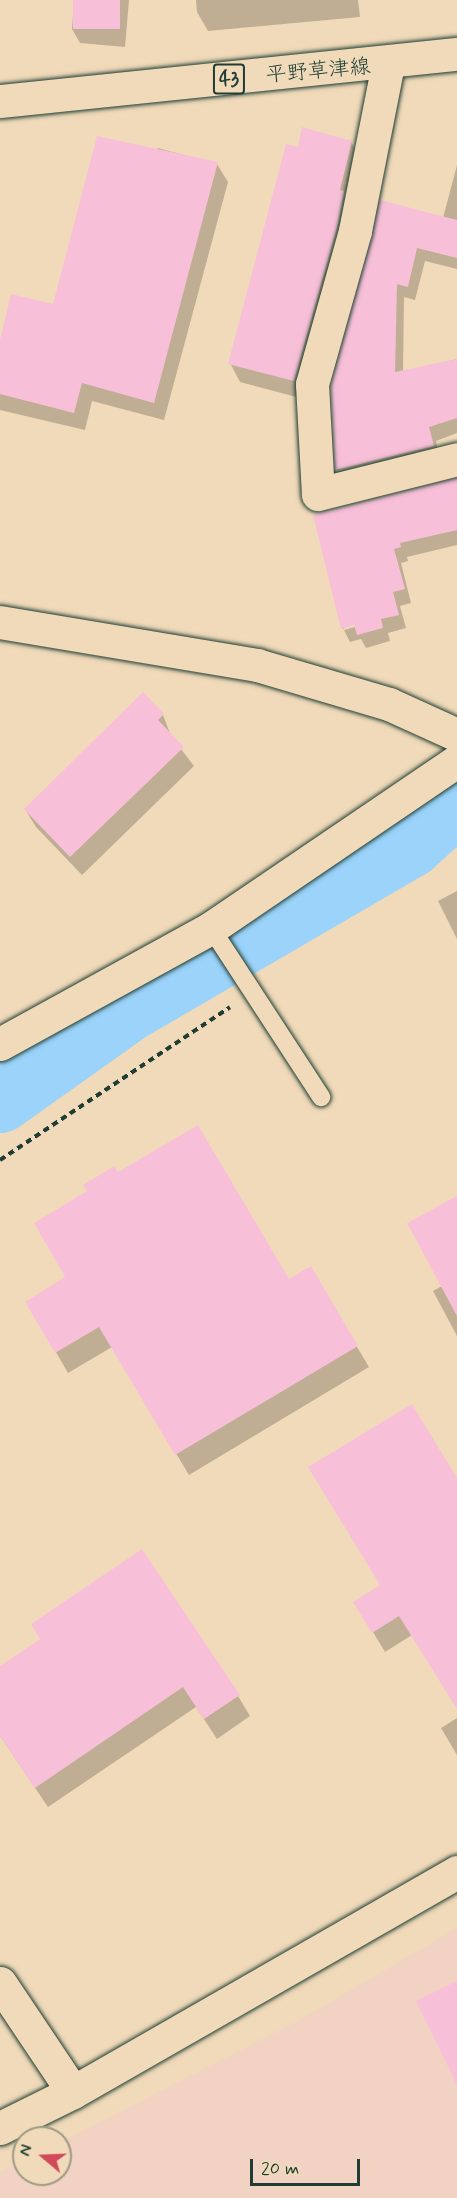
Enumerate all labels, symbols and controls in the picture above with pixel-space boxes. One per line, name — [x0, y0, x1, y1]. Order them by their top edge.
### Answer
street label: 平野草津線 — [265, 54, 371, 88]
road number: 43 — [212, 62, 246, 96]
north arrow — [12, 2126, 72, 2186]
text: N — [15, 2142, 38, 2159]
scale bar — [253, 2147, 362, 2185]
text: 20 m — [261, 2157, 299, 2181]

